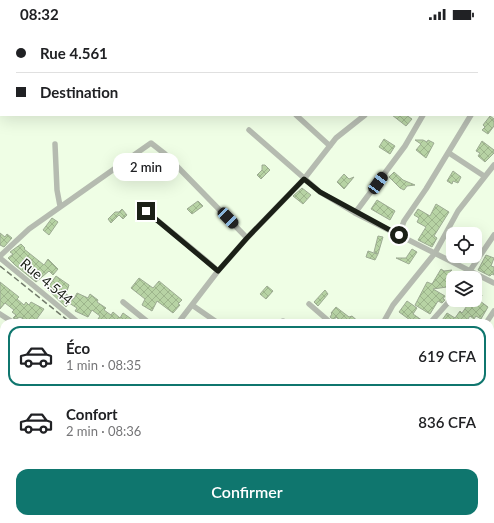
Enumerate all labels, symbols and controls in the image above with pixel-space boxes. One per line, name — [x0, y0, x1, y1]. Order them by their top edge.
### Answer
text: 08:32 — [20, 5, 59, 23]
text: Rue 4.561 — [40, 44, 108, 62]
text: Destination — [40, 83, 118, 101]
callout: 2 min — [113, 153, 179, 181]
text: 2 min — [130, 159, 162, 175]
car — [366, 170, 390, 196]
route end — [137, 202, 155, 220]
car — [215, 205, 241, 231]
route start — [390, 226, 408, 244]
map controls — [446, 227, 482, 307]
button: locate — [446, 227, 482, 263]
street label: Rue 4.544 — [17, 254, 77, 308]
button: layers — [446, 271, 482, 307]
icon: car — [18, 338, 54, 374]
text: Éco — [66, 339, 90, 357]
text: 619 CFA — [418, 347, 476, 365]
text: 1 min · 08:35 — [66, 357, 141, 373]
icon: car — [18, 404, 54, 440]
text: Confort — [66, 405, 118, 423]
text: 836 CFA — [418, 413, 476, 431]
text: 2 min · 08:36 — [66, 423, 141, 439]
button: Confirmer — [16, 469, 478, 515]

